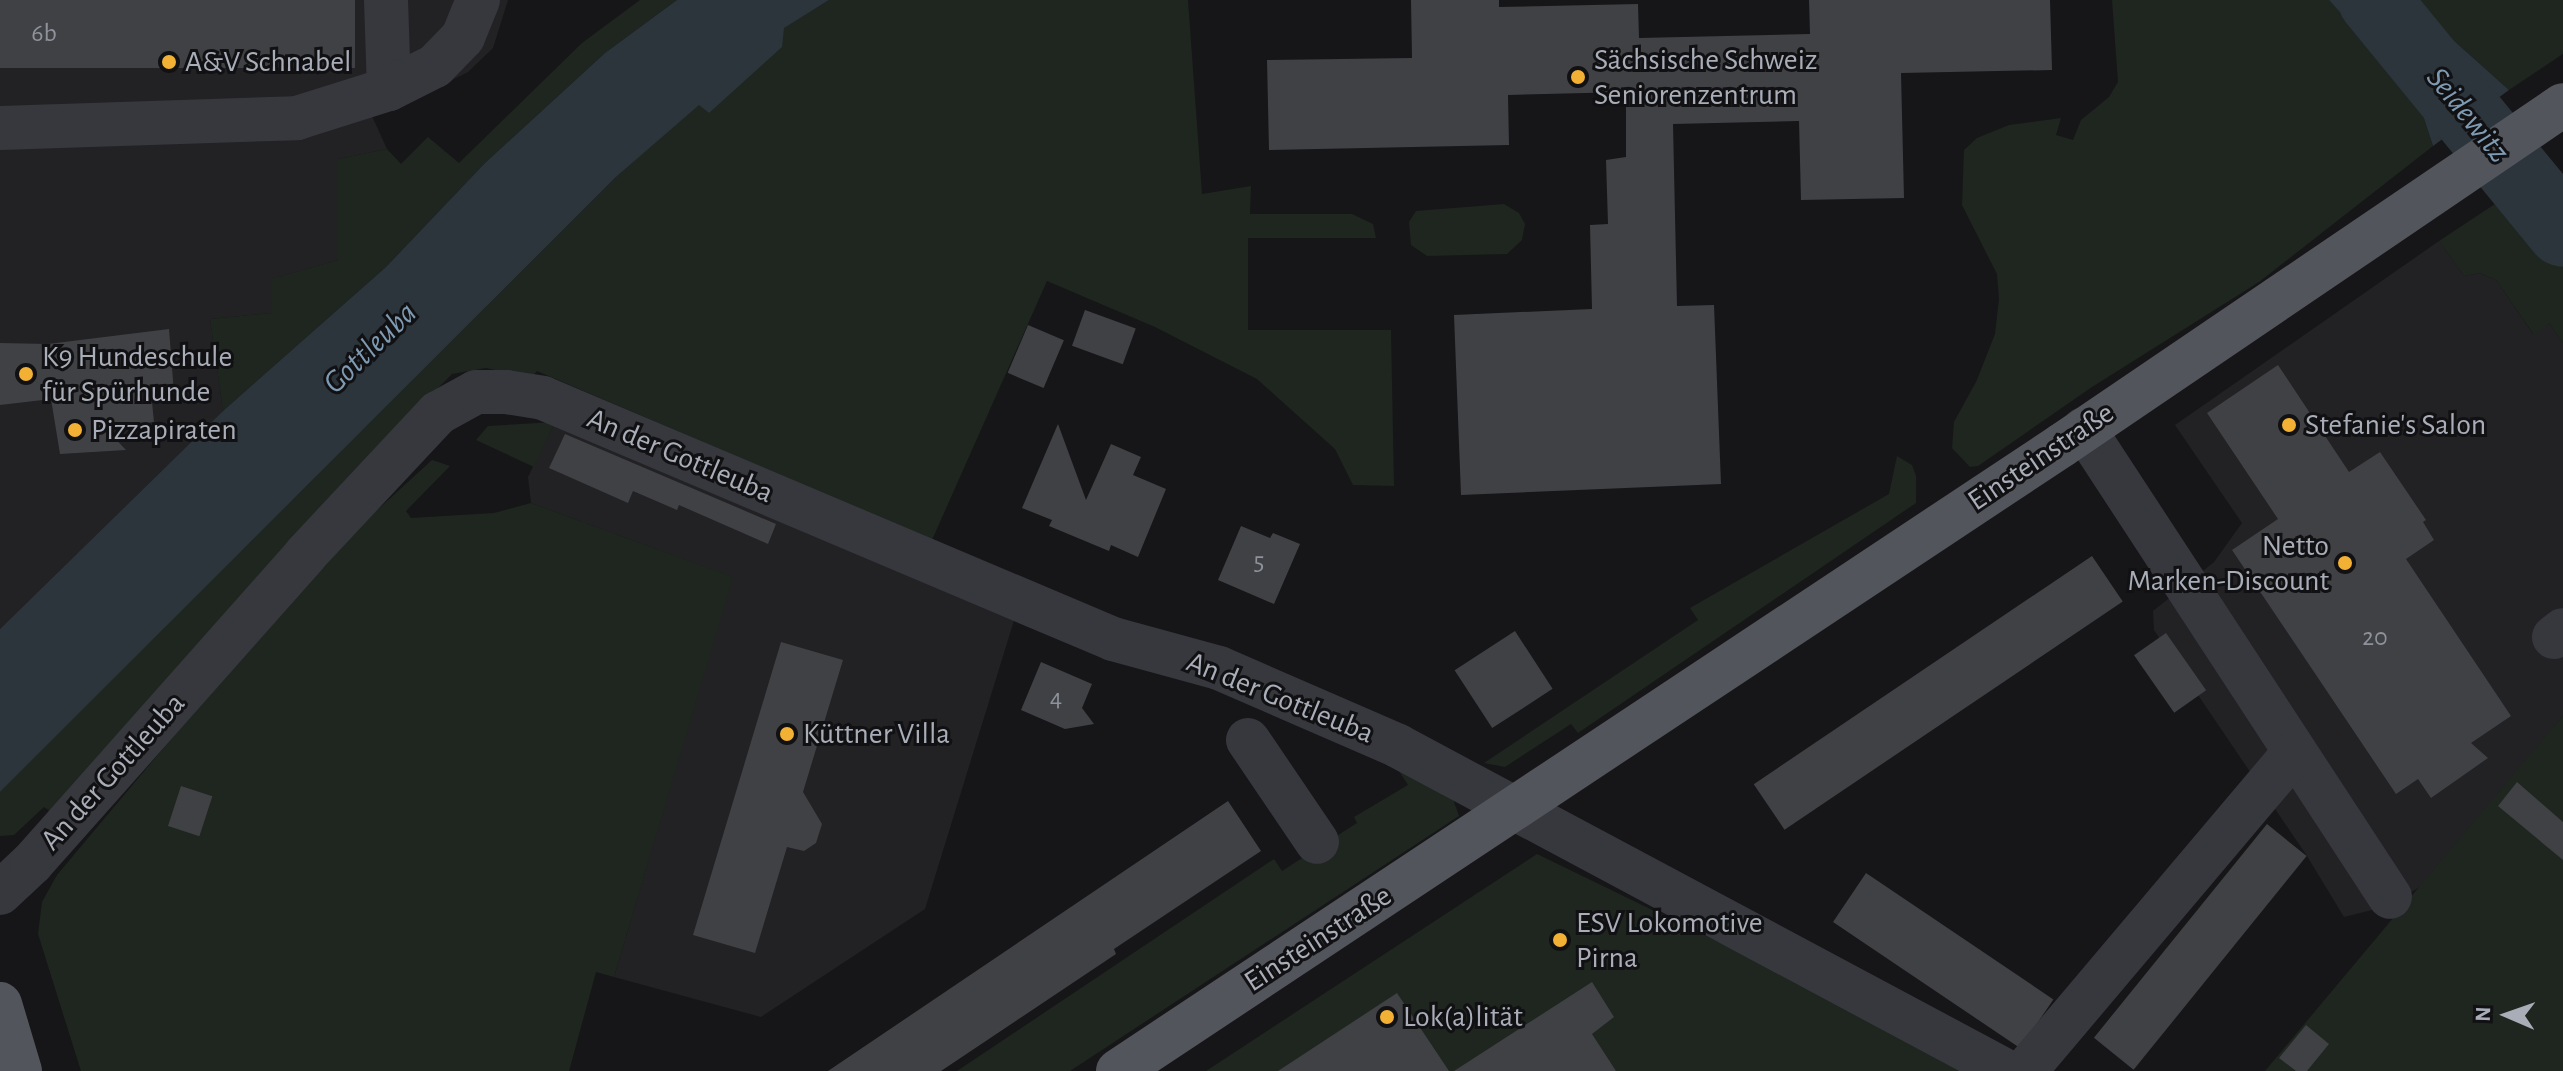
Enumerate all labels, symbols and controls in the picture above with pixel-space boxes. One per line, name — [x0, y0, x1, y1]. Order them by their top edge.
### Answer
house number: 6b — [31, 18, 57, 50]
place label: Sächsische Schweiz Seniorenzentrum — [1594, 42, 1817, 112]
place label: A&V Schnabel — [185, 44, 351, 80]
marker: A&V Schnabel — [160, 53, 178, 71]
water label: Seidewitz — [2418, 60, 2518, 170]
marker: Sächsische Schweiz Seniorenzentrum — [1569, 68, 1587, 86]
water label: Gottleuba — [315, 294, 425, 402]
place label: K9 Hundeschule für Spürhunde — [42, 339, 232, 410]
marker: K9 Hundeschule für Spürhunde — [17, 365, 35, 383]
street label: Einsteinstraße — [1961, 395, 2121, 519]
street label: An der Gottleuba — [582, 401, 778, 511]
place label: Stefanie's Salon — [2305, 407, 2486, 443]
place label: Pizzapiraten — [91, 412, 237, 448]
marker: Stefanie's Salon — [2280, 416, 2298, 434]
marker: Pizzapiraten — [66, 421, 84, 439]
place label: Netto Marken-Discount — [2127, 528, 2329, 598]
house number: 5 — [1254, 546, 1264, 578]
marker: Netto Marken-Discount — [2336, 554, 2354, 572]
house number: 20 — [2362, 622, 2388, 654]
street label: An der Gottleuba — [1181, 644, 1379, 752]
house number: 4 — [1050, 683, 1062, 715]
street label: An der Gottleuba — [33, 686, 193, 858]
place label: Küttner Villa — [803, 716, 950, 752]
marker: Küttner Villa — [778, 725, 796, 743]
street label: Einsteinstraße — [1238, 878, 1398, 1000]
place label: ESV Lokomotive Pirna — [1576, 905, 1763, 976]
marker: ESV Lokomotive Pirna — [1551, 931, 1569, 949]
north arrow — [2467, 975, 2547, 1055]
place label: Lok(a)lität — [1403, 999, 1523, 1035]
text: N — [2472, 1006, 2494, 1022]
marker: Lok(a)lität — [1378, 1008, 1396, 1026]

